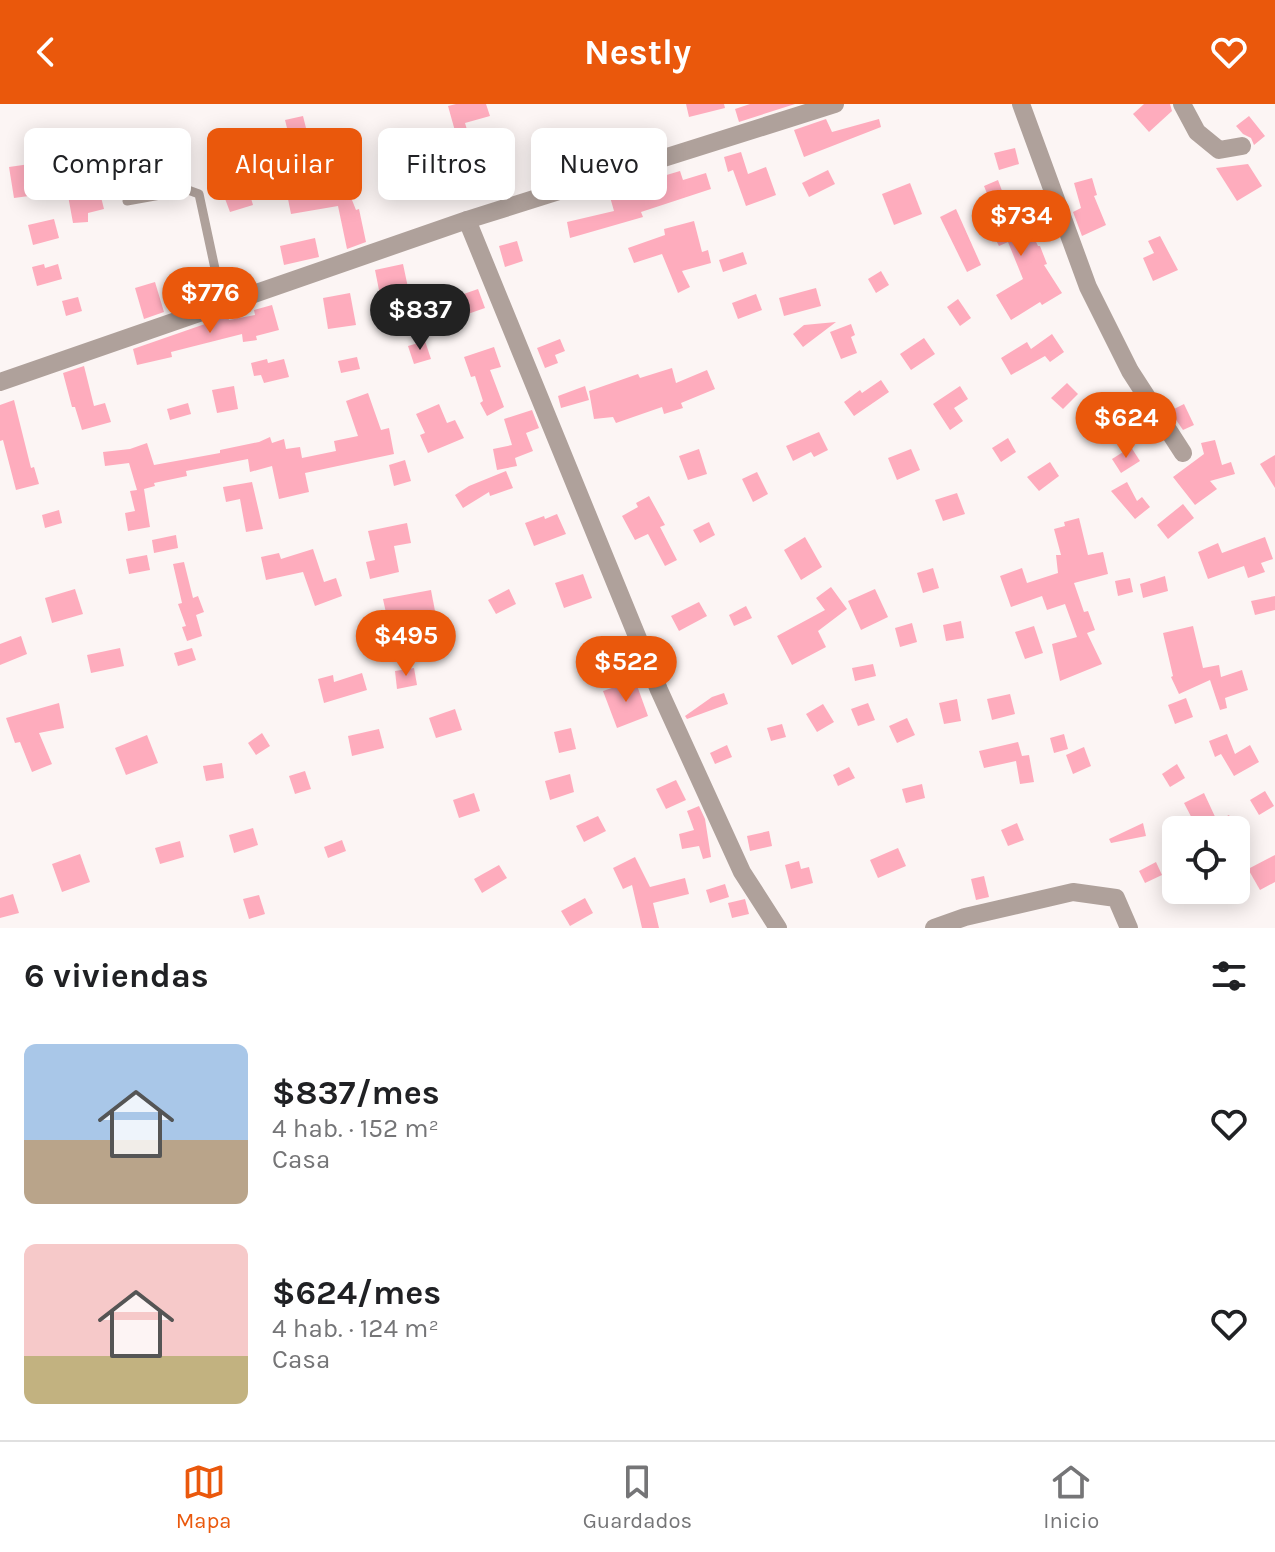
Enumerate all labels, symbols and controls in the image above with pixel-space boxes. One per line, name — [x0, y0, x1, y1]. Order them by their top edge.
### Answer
icon: back — [24, 30, 68, 74]
icon: heart — [1207, 30, 1251, 74]
text: Nestly — [584, 31, 691, 73]
chip: Comprar — [24, 128, 191, 200]
chip: Alquilar — [207, 128, 362, 200]
chip: Filtros — [378, 128, 515, 200]
chip: Nuevo — [531, 128, 667, 200]
pin: $734 — [974, 190, 1068, 258]
text: $734 — [990, 200, 1052, 231]
pin: $776 — [163, 267, 257, 335]
text: $776 — [180, 277, 240, 308]
pin: $837 — [373, 284, 467, 352]
text: $837 — [388, 294, 452, 325]
pin: $624 — [1079, 392, 1173, 460]
text: $624 — [1094, 402, 1158, 433]
pin: $495 — [359, 610, 453, 678]
text: $495 — [374, 620, 438, 651]
pin: $522 — [579, 636, 673, 704]
text: $522 — [594, 646, 658, 677]
map controls — [1162, 816, 1250, 904]
button: locate — [1162, 816, 1250, 904]
icon: filters — [1207, 954, 1251, 998]
text: 6 viviendas — [24, 956, 209, 996]
text: $837/mes — [272, 1073, 440, 1113]
icon: home — [88, 1076, 184, 1172]
icon: heart — [1207, 1102, 1251, 1146]
text: 4 hab. · 152 m² — [272, 1113, 439, 1144]
text: Casa — [272, 1144, 330, 1175]
text: $624/mes — [272, 1273, 441, 1313]
icon: home — [88, 1276, 184, 1372]
icon: heart — [1207, 1302, 1251, 1346]
text: 4 hab. · 124 m² — [272, 1313, 439, 1344]
text: Casa — [272, 1344, 330, 1375]
tab: Mapa — [176, 1460, 231, 1534]
tab: Guardados — [583, 1460, 692, 1534]
tab: Inicio — [1043, 1460, 1099, 1534]

